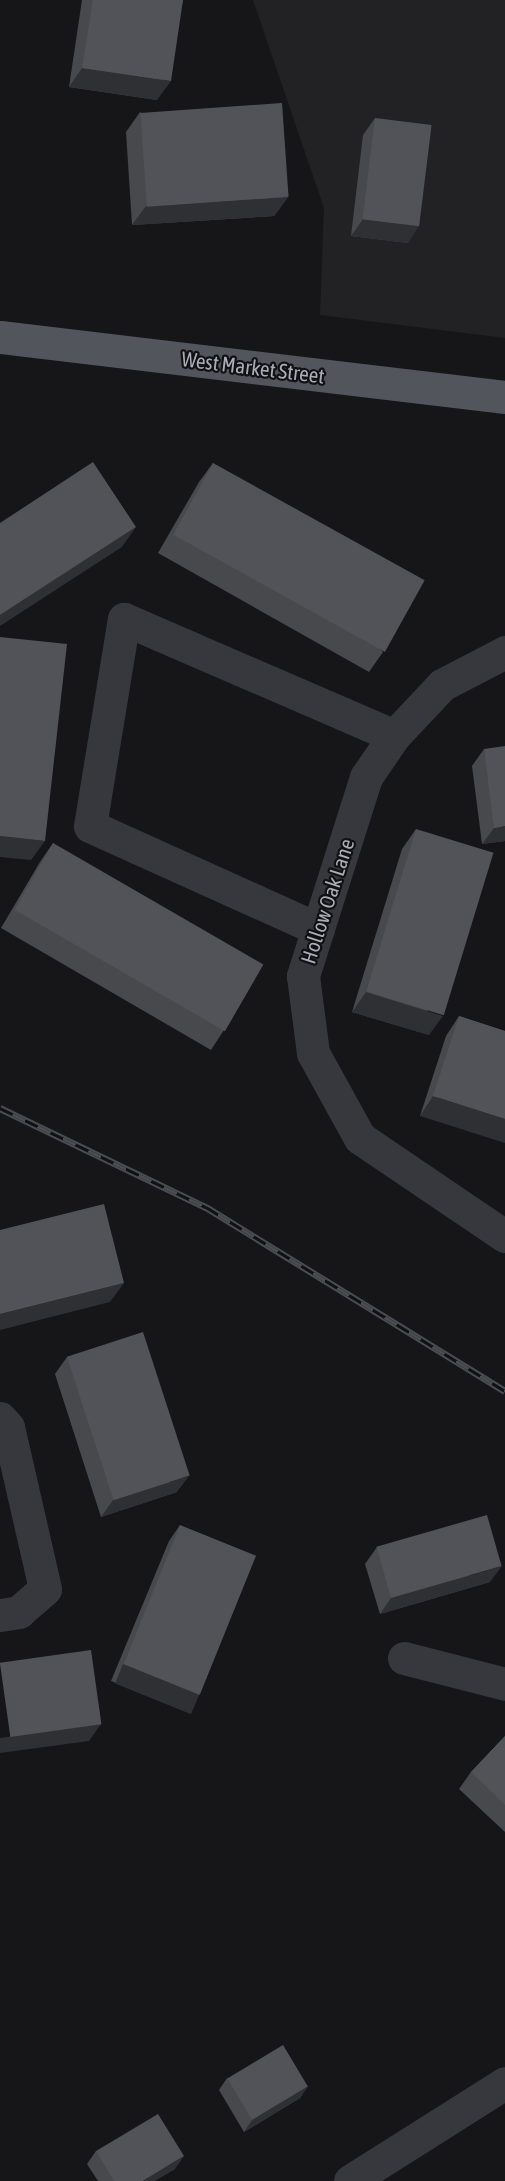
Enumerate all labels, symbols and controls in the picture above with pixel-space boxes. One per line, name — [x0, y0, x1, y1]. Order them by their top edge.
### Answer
street label: West Market Street — [180, 346, 326, 388]
street label: Hollow Oak Lane — [295, 835, 359, 967]

